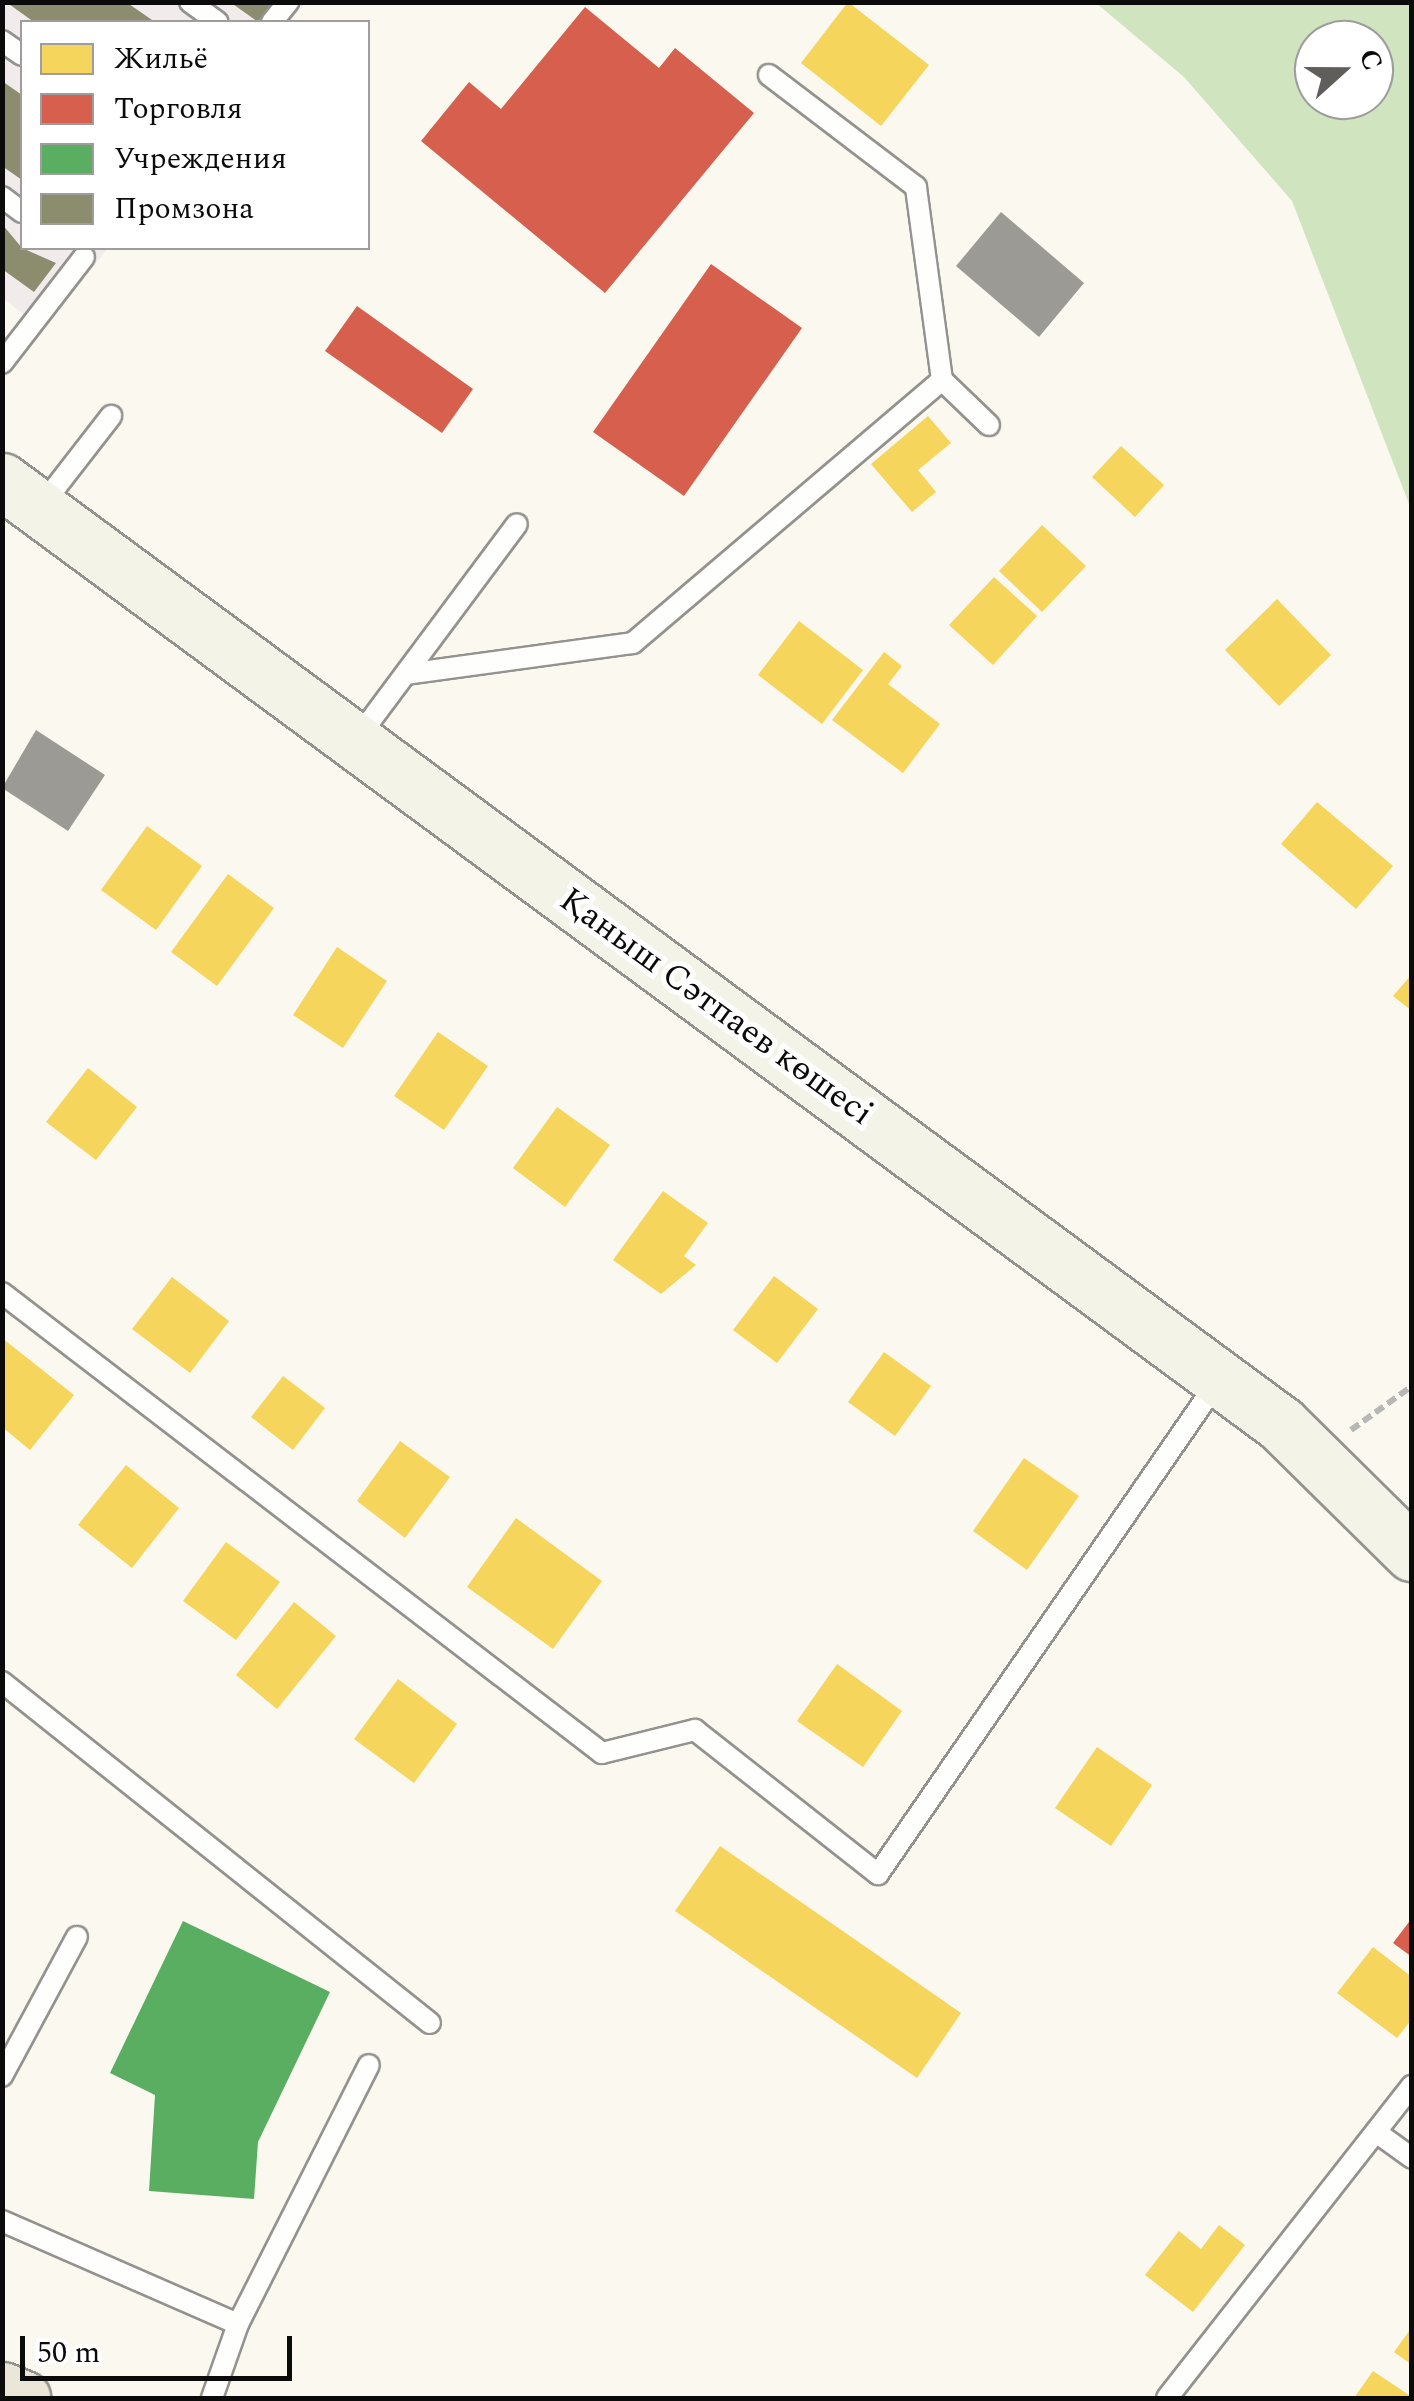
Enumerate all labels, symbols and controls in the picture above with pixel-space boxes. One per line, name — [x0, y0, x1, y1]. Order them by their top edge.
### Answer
legend — [20, 20, 370, 250]
north arrow — [1294, 20, 1394, 120]
text: Жильё — [114, 36, 208, 82]
text: С — [1347, 43, 1394, 77]
text: Торговля — [114, 86, 243, 132]
text: Учреждения — [114, 136, 287, 182]
text: Промзона — [114, 186, 254, 232]
street label: Қаныш Сәтпаев көшесі — [551, 879, 881, 1135]
scale bar — [25, 2316, 298, 2378]
text: 50 m — [37, 2330, 100, 2376]

